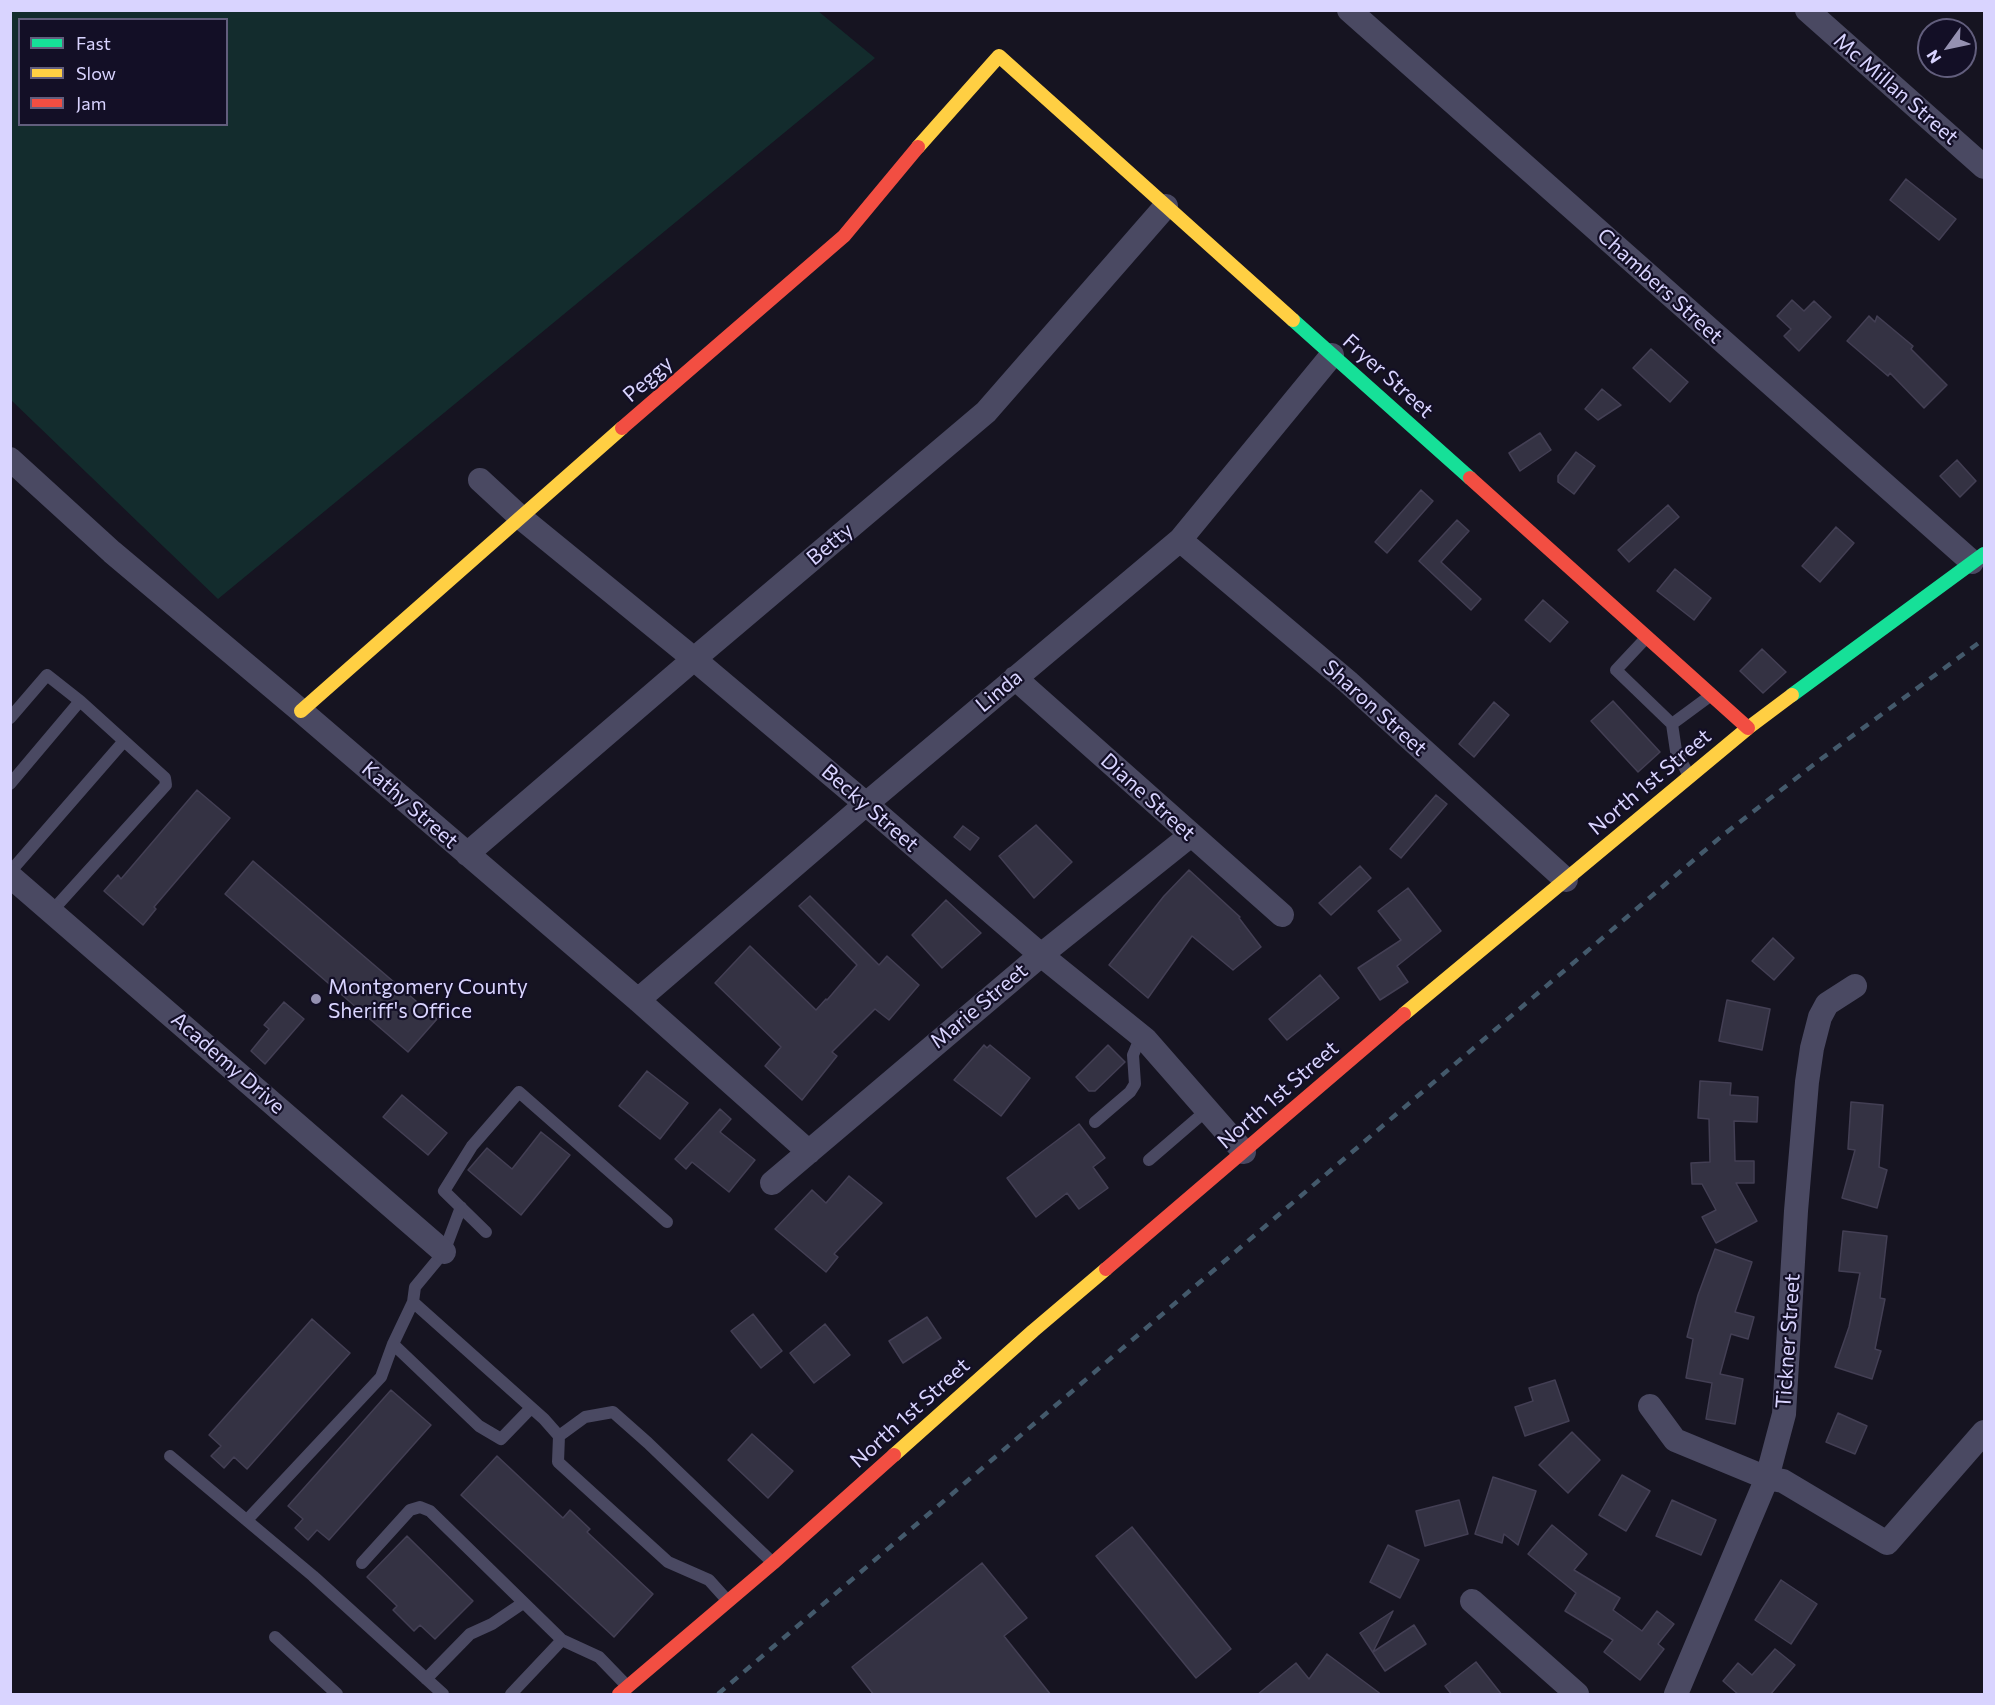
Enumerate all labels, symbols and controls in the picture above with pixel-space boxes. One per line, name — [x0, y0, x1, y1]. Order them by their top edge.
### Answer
legend — [18, 18, 228, 126]
north arrow — [1917, 18, 1977, 78]
street label: Mc Millan Street — [1828, 28, 1964, 150]
text: Fast — [76, 32, 111, 54]
text: N — [1922, 47, 1944, 67]
text: Slow — [76, 62, 116, 84]
text: Jam — [76, 92, 106, 114]
street label: Chambers Street — [1592, 223, 1728, 349]
street label: Fryer Street — [1337, 329, 1439, 423]
street label: Peggy — [618, 351, 678, 407]
street label: Betty — [802, 517, 858, 571]
street label: Sharon Street — [1318, 655, 1432, 761]
street label: Linda — [971, 664, 1027, 718]
street label: North 1st Street — [1584, 724, 1716, 840]
street label: Diane Street — [1096, 748, 1200, 846]
street label: Kathy Street — [357, 756, 463, 854]
street label: Becky Street — [816, 759, 924, 857]
street label: Marie Street — [925, 958, 1033, 1054]
place label: Montgomery County Sheriff's Office — [328, 974, 528, 1024]
marker: Montgomery County Sheriff's Office — [309, 992, 323, 1006]
street label: Academy Drive — [166, 1007, 290, 1119]
street label: North 1st Street — [1212, 1036, 1344, 1154]
street label: Tickner Street — [1771, 1273, 1805, 1409]
street label: North 1st Street — [845, 1353, 975, 1473]

